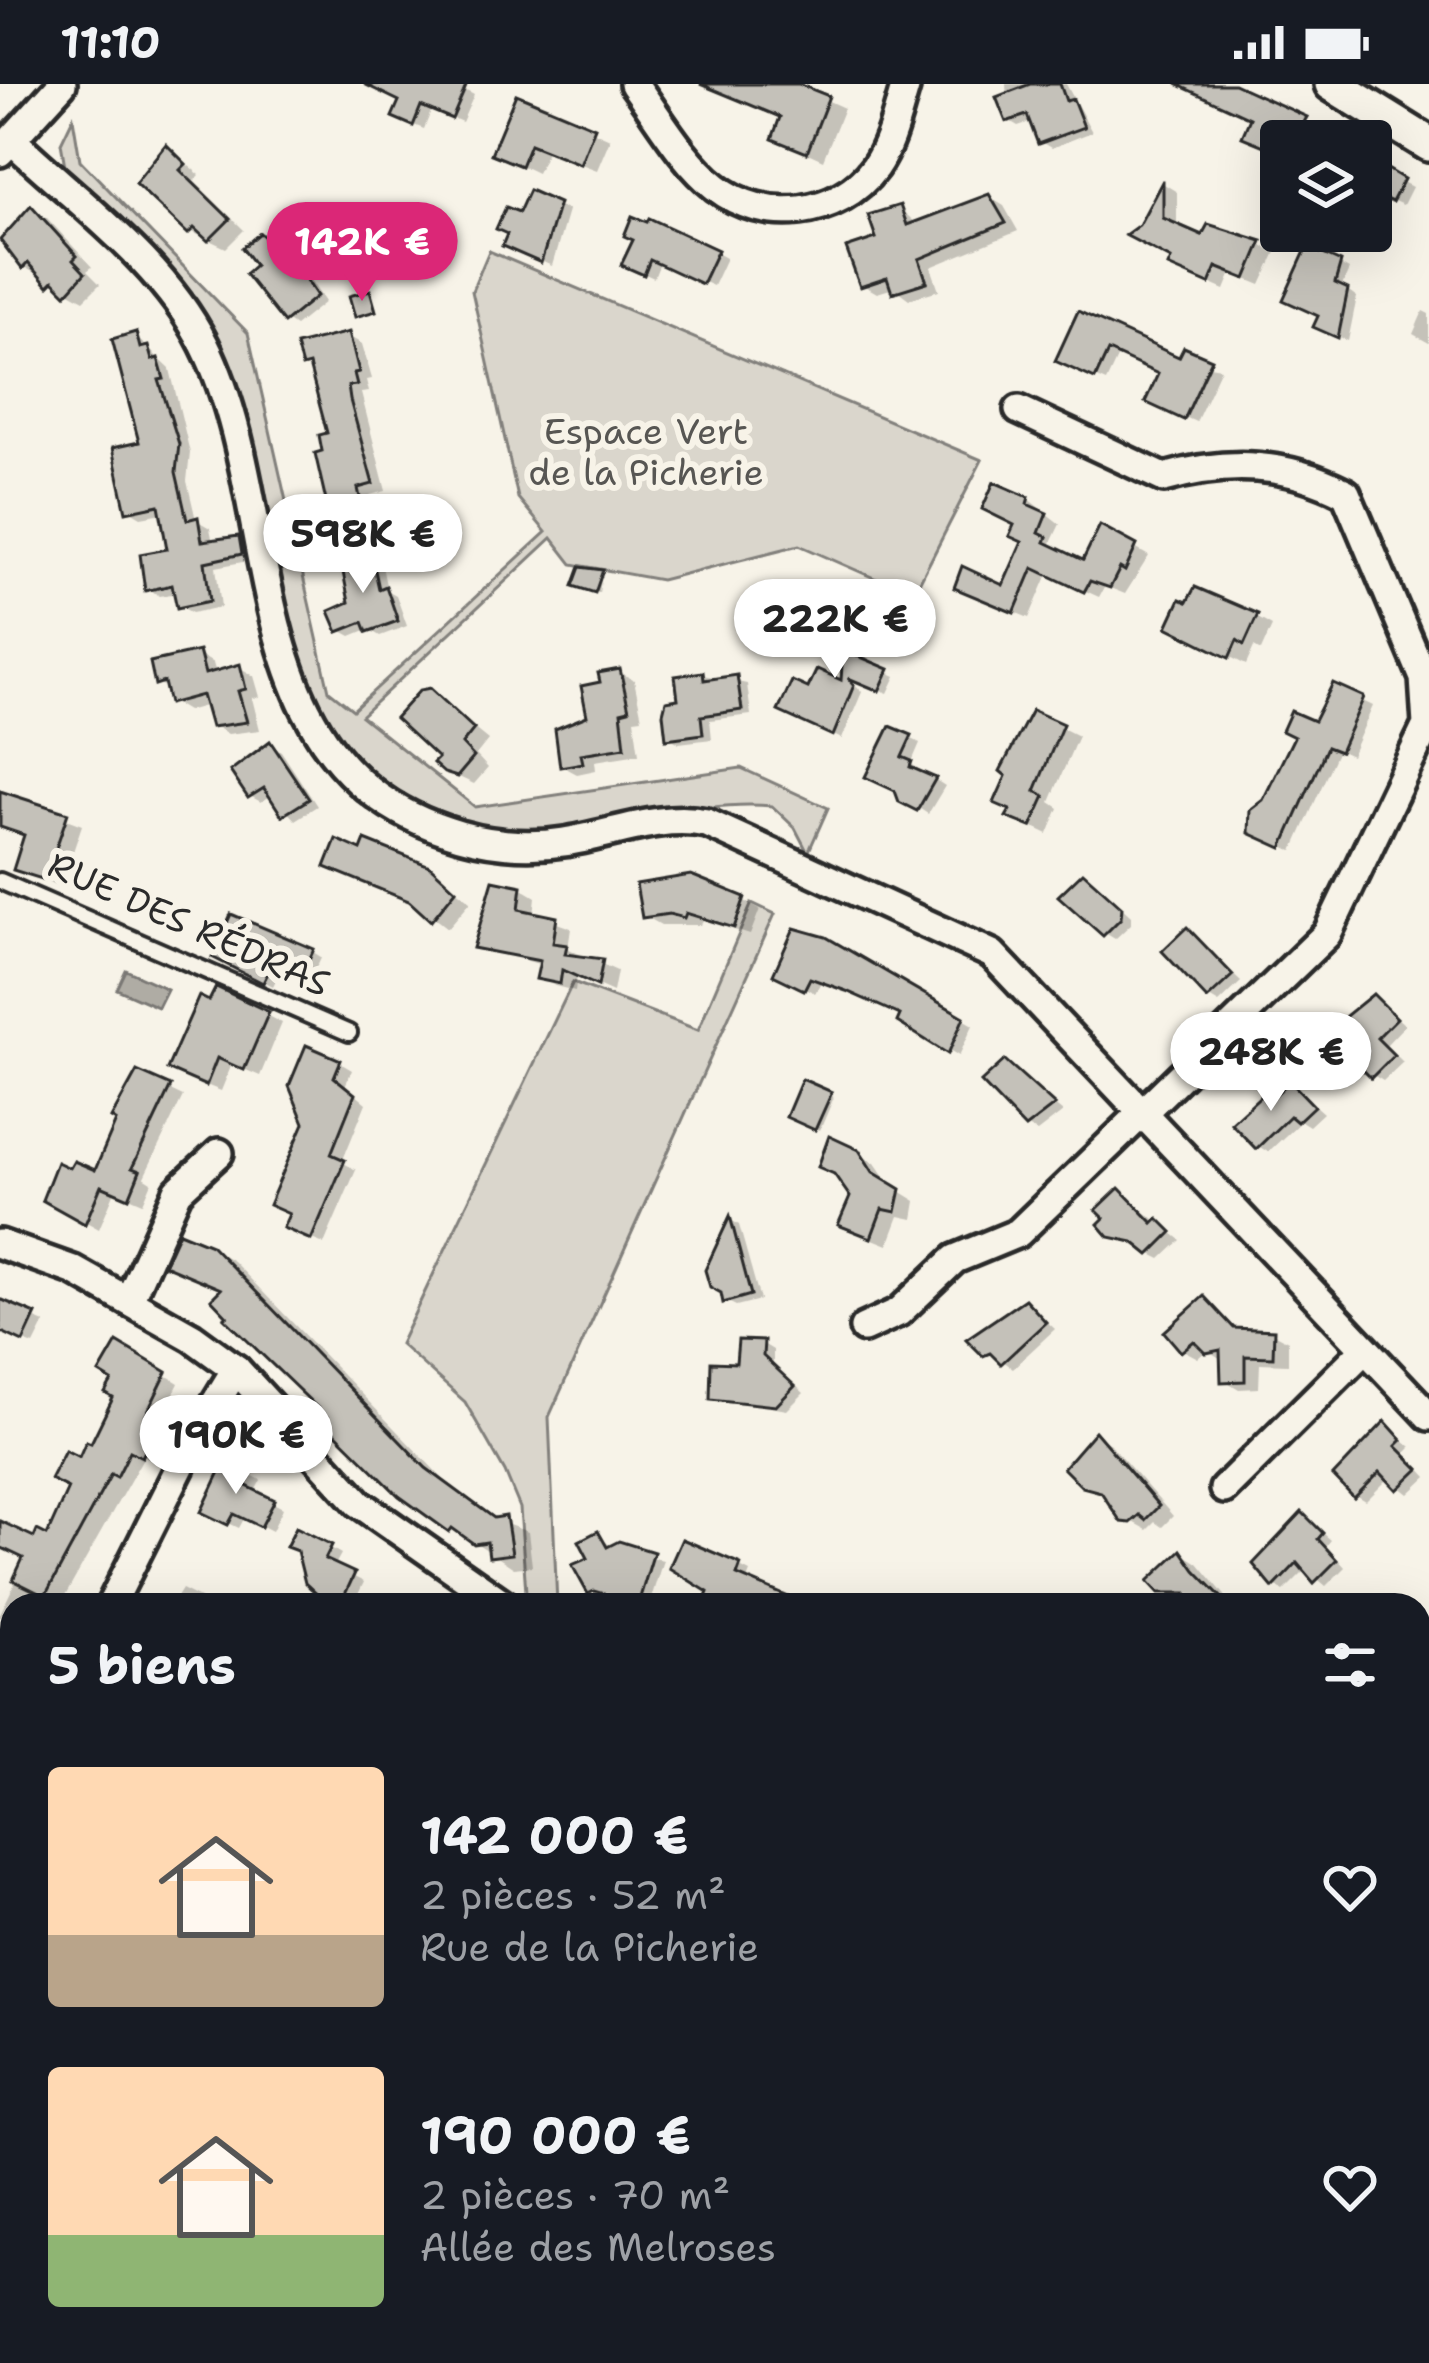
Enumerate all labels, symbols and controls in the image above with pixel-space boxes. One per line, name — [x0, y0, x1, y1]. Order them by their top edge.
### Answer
text: 11:10 — [60, 12, 161, 72]
map controls — [1260, 120, 1392, 252]
button: layers — [1260, 120, 1392, 252]
pin: 142K € — [264, 202, 460, 304]
text: 142K € — [294, 215, 430, 267]
park label: Espace Vert de la Picherie — [528, 407, 764, 497]
pin: 598K € — [265, 494, 461, 596]
text: 598K € — [290, 507, 436, 559]
pin: 222K € — [737, 579, 933, 681]
text: 222K € — [761, 592, 909, 644]
street label: RUE DES RÉDRAS — [40, 840, 338, 1008]
pin: 248K € — [1173, 1012, 1369, 1114]
text: 248K € — [1197, 1025, 1345, 1077]
pin: 190K € — [138, 1395, 334, 1497]
text: 190K € — [167, 1408, 305, 1460]
text: 5 biens — [48, 1631, 236, 1699]
icon: filters — [1317, 1632, 1383, 1698]
text: 142 000 € — [420, 1801, 688, 1869]
icon: home — [144, 1815, 288, 1959]
icon: heart — [1317, 1854, 1383, 1920]
text: 2 pièces · 52 m² — [420, 1869, 726, 1921]
text: Rue de la Picherie — [420, 1921, 759, 1973]
text: 190 000 € — [420, 2101, 691, 2169]
icon: home — [144, 2115, 288, 2259]
icon: heart — [1317, 2154, 1383, 2220]
text: 2 pièces · 70 m² — [420, 2169, 730, 2221]
text: Allée des Melroses — [420, 2221, 776, 2273]

